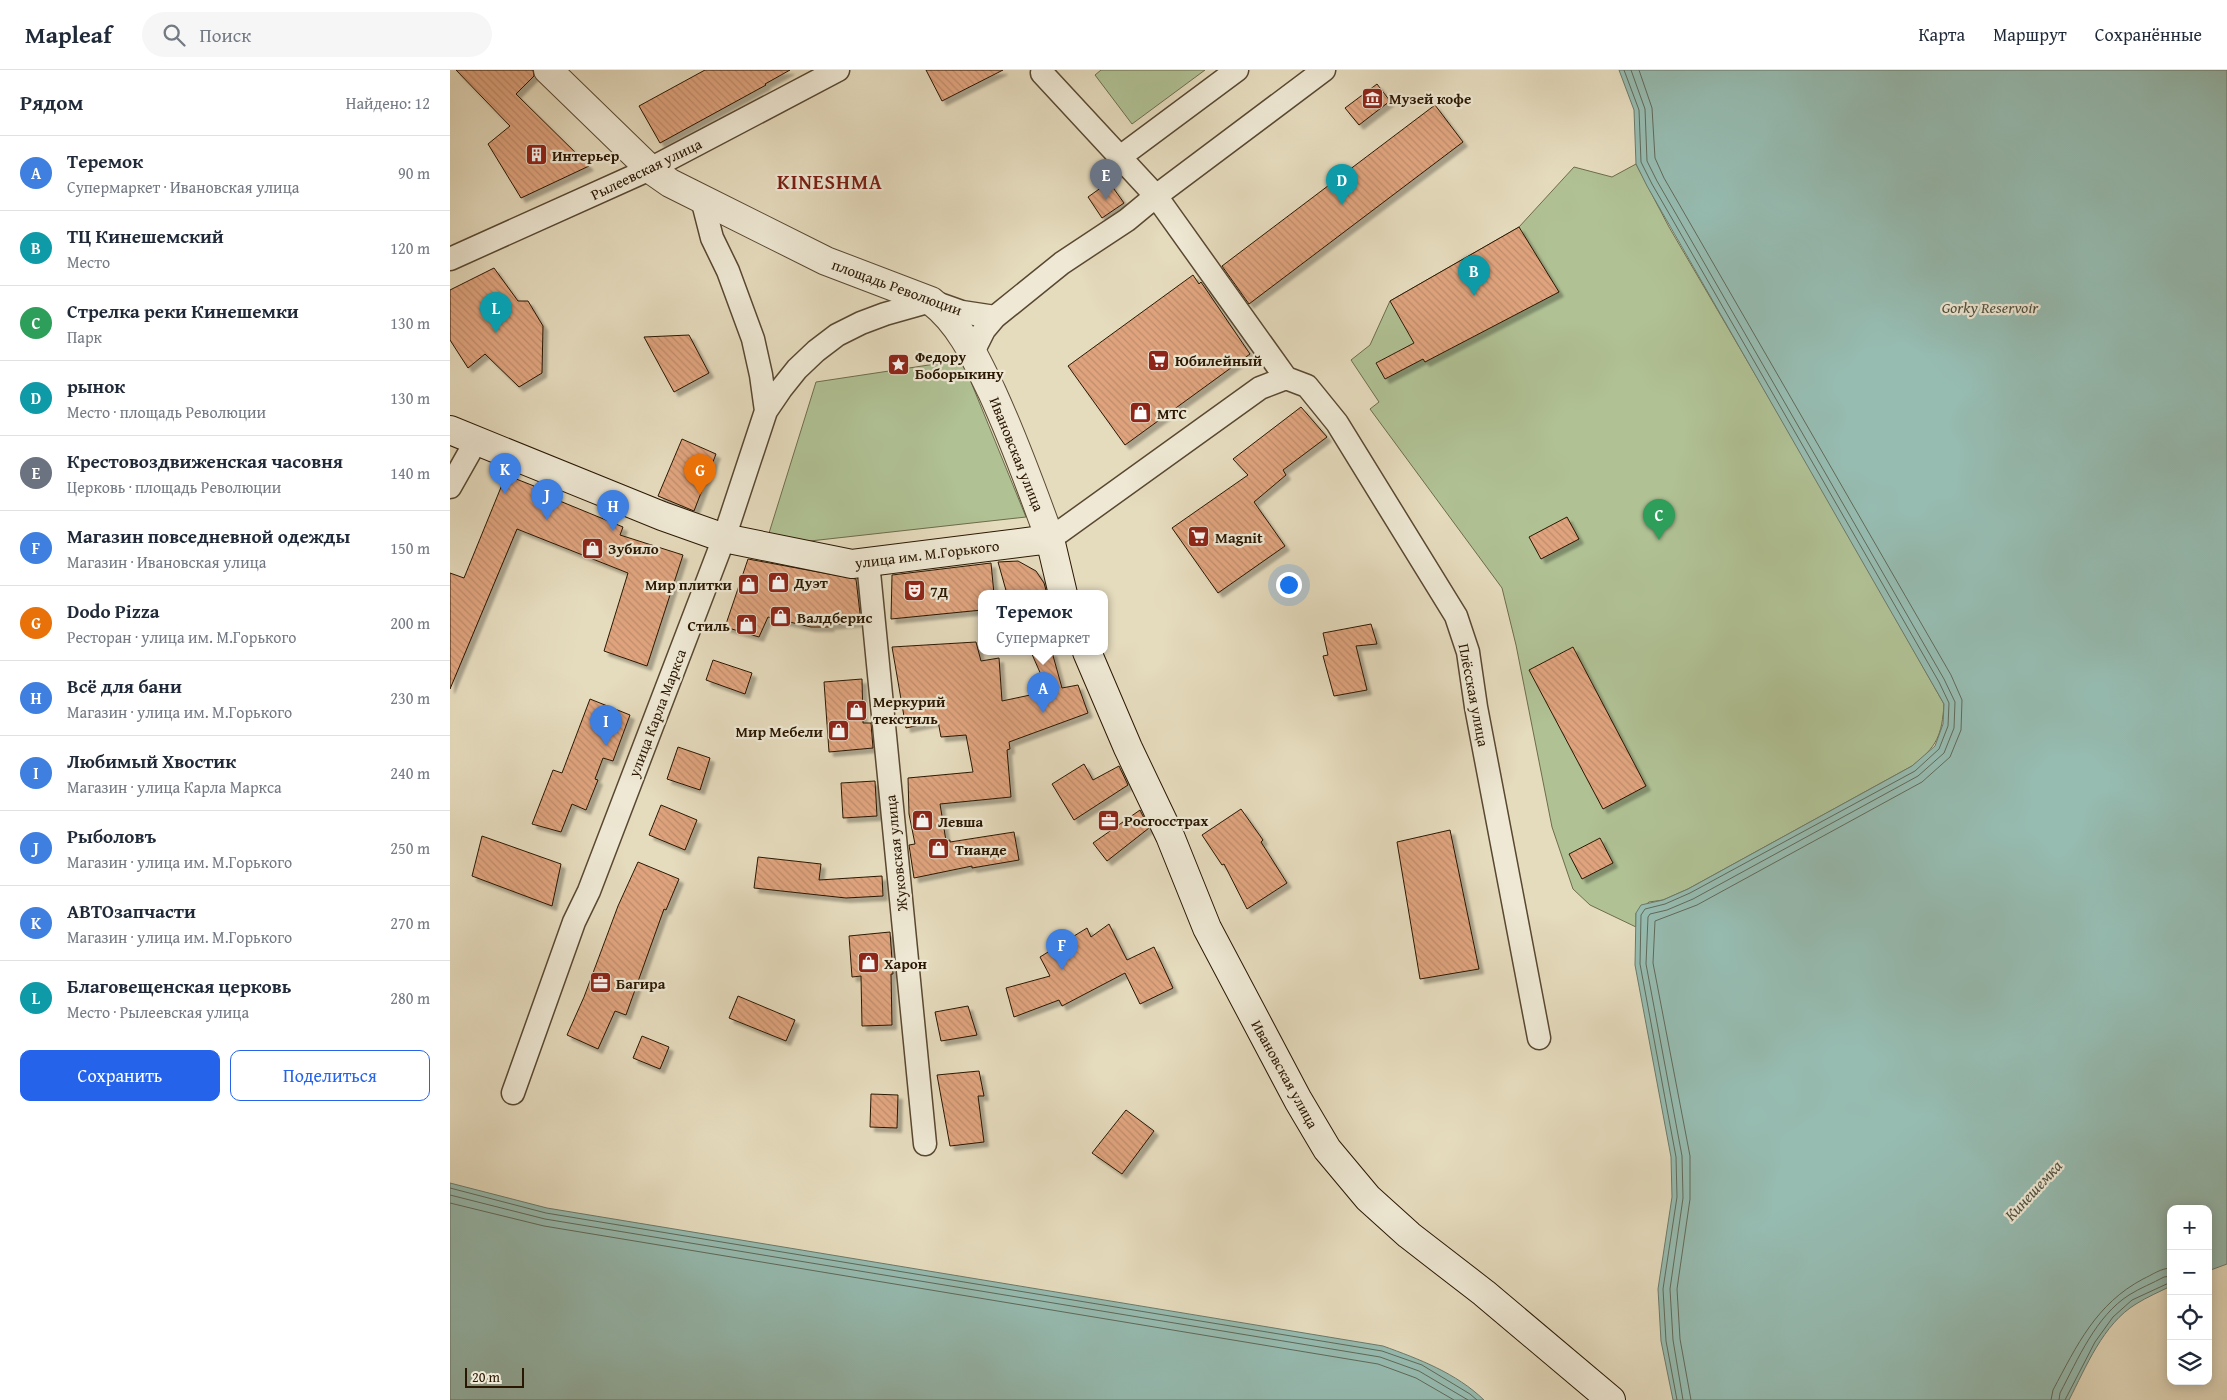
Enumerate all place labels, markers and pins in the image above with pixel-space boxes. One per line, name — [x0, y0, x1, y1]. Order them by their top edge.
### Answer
museum icon: Музей кофе — [1361, 86, 1385, 110]
place label: Музей кофе — [1389, 88, 1471, 109]
building icon: Интерьер — [524, 143, 548, 167]
place label: Интерьер — [552, 145, 620, 166]
pin: E — [1090, 159, 1122, 200]
pin: D — [1326, 164, 1358, 205]
pin: B — [1458, 255, 1490, 296]
pin: L — [480, 292, 512, 333]
place label: Федору Боборыкину — [915, 346, 1004, 384]
supermarket icon: Юбилейный — [1147, 348, 1171, 372]
place label: Юбилейный — [1175, 350, 1263, 371]
place icon: Федору Боборыкину — [887, 353, 911, 377]
shop icon: МТС — [1129, 401, 1153, 425]
place label: МТС — [1157, 403, 1187, 424]
pin: K — [489, 453, 521, 494]
pin: G — [684, 454, 716, 495]
pin: J — [531, 479, 563, 520]
pin: H — [597, 490, 629, 531]
pin: C — [1643, 499, 1675, 540]
supermarket icon: Magnit — [1187, 525, 1211, 549]
place label: Magnit — [1215, 527, 1263, 548]
shop icon: Зубило — [580, 536, 604, 560]
place label: Зубило — [608, 538, 659, 559]
shop icon: Дуэт — [766, 570, 790, 594]
shop icon: Мир плитки — [736, 572, 760, 596]
place label: Дуэт — [793, 572, 829, 593]
place label: Мир плитки — [645, 574, 733, 595]
theatre icon: 7Д — [902, 579, 926, 603]
place label: 7Д — [930, 581, 949, 602]
shop icon: Валдберис — [769, 605, 793, 629]
place label: Валдберис — [797, 607, 872, 628]
shop icon: Стиль — [734, 613, 758, 637]
place label: Стиль — [688, 615, 730, 636]
pin: A — [1027, 672, 1059, 713]
place label: Меркурий текстиль — [873, 691, 946, 729]
shop icon: Меркурий текстиль — [845, 698, 869, 722]
pin: I — [590, 705, 622, 746]
shop icon: Мир Мебели — [827, 719, 851, 743]
place label: Мир Мебели — [735, 721, 824, 742]
office icon: Росгосстрах — [1096, 808, 1120, 832]
shop icon: Левша — [910, 809, 934, 833]
place label: Росгосстрах — [1124, 810, 1208, 831]
place label: Левша — [938, 811, 984, 832]
shop icon: Тианде — [927, 837, 951, 861]
place label: Тианде — [955, 839, 1007, 860]
pin: F — [1046, 929, 1078, 970]
shop icon: Харон — [856, 951, 880, 975]
place label: Харон — [884, 953, 927, 974]
office icon: Багира — [588, 971, 612, 995]
place label: Багира — [616, 973, 666, 994]

